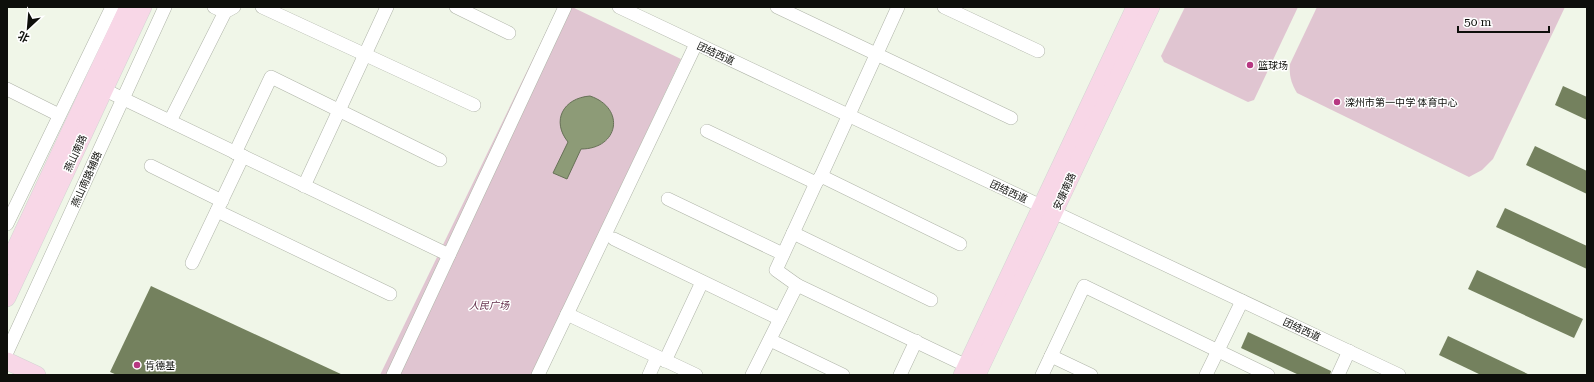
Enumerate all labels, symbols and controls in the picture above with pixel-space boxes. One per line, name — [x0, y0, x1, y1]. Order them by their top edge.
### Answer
north arrow — [8, 8, 48, 48]
scale bar — [1458, 8, 1549, 34]
text: 50 m — [1464, 15, 1491, 29]
text: 北 — [16, 28, 32, 45]
street label: 团结西道 — [695, 40, 736, 67]
marker: 篮球场 — [1245, 60, 1255, 70]
place label: 篮球场 — [1258, 60, 1288, 71]
marker: 滦州市第一中学 体育中心 — [1332, 97, 1342, 107]
place label: 滦州市第一中学 体育中心 — [1345, 97, 1458, 108]
street label: 燕山南路 — [62, 133, 89, 174]
street label: 燕山南路辅路 — [69, 150, 104, 209]
street label: 安康南路 — [1051, 171, 1078, 212]
street label: 团结西道 — [988, 178, 1029, 205]
park label: 人民广场 — [469, 300, 510, 311]
street label: 团结西道 — [1281, 316, 1322, 343]
marker: 肯德基 — [132, 360, 142, 370]
place label: 肯德基 — [145, 360, 175, 371]

